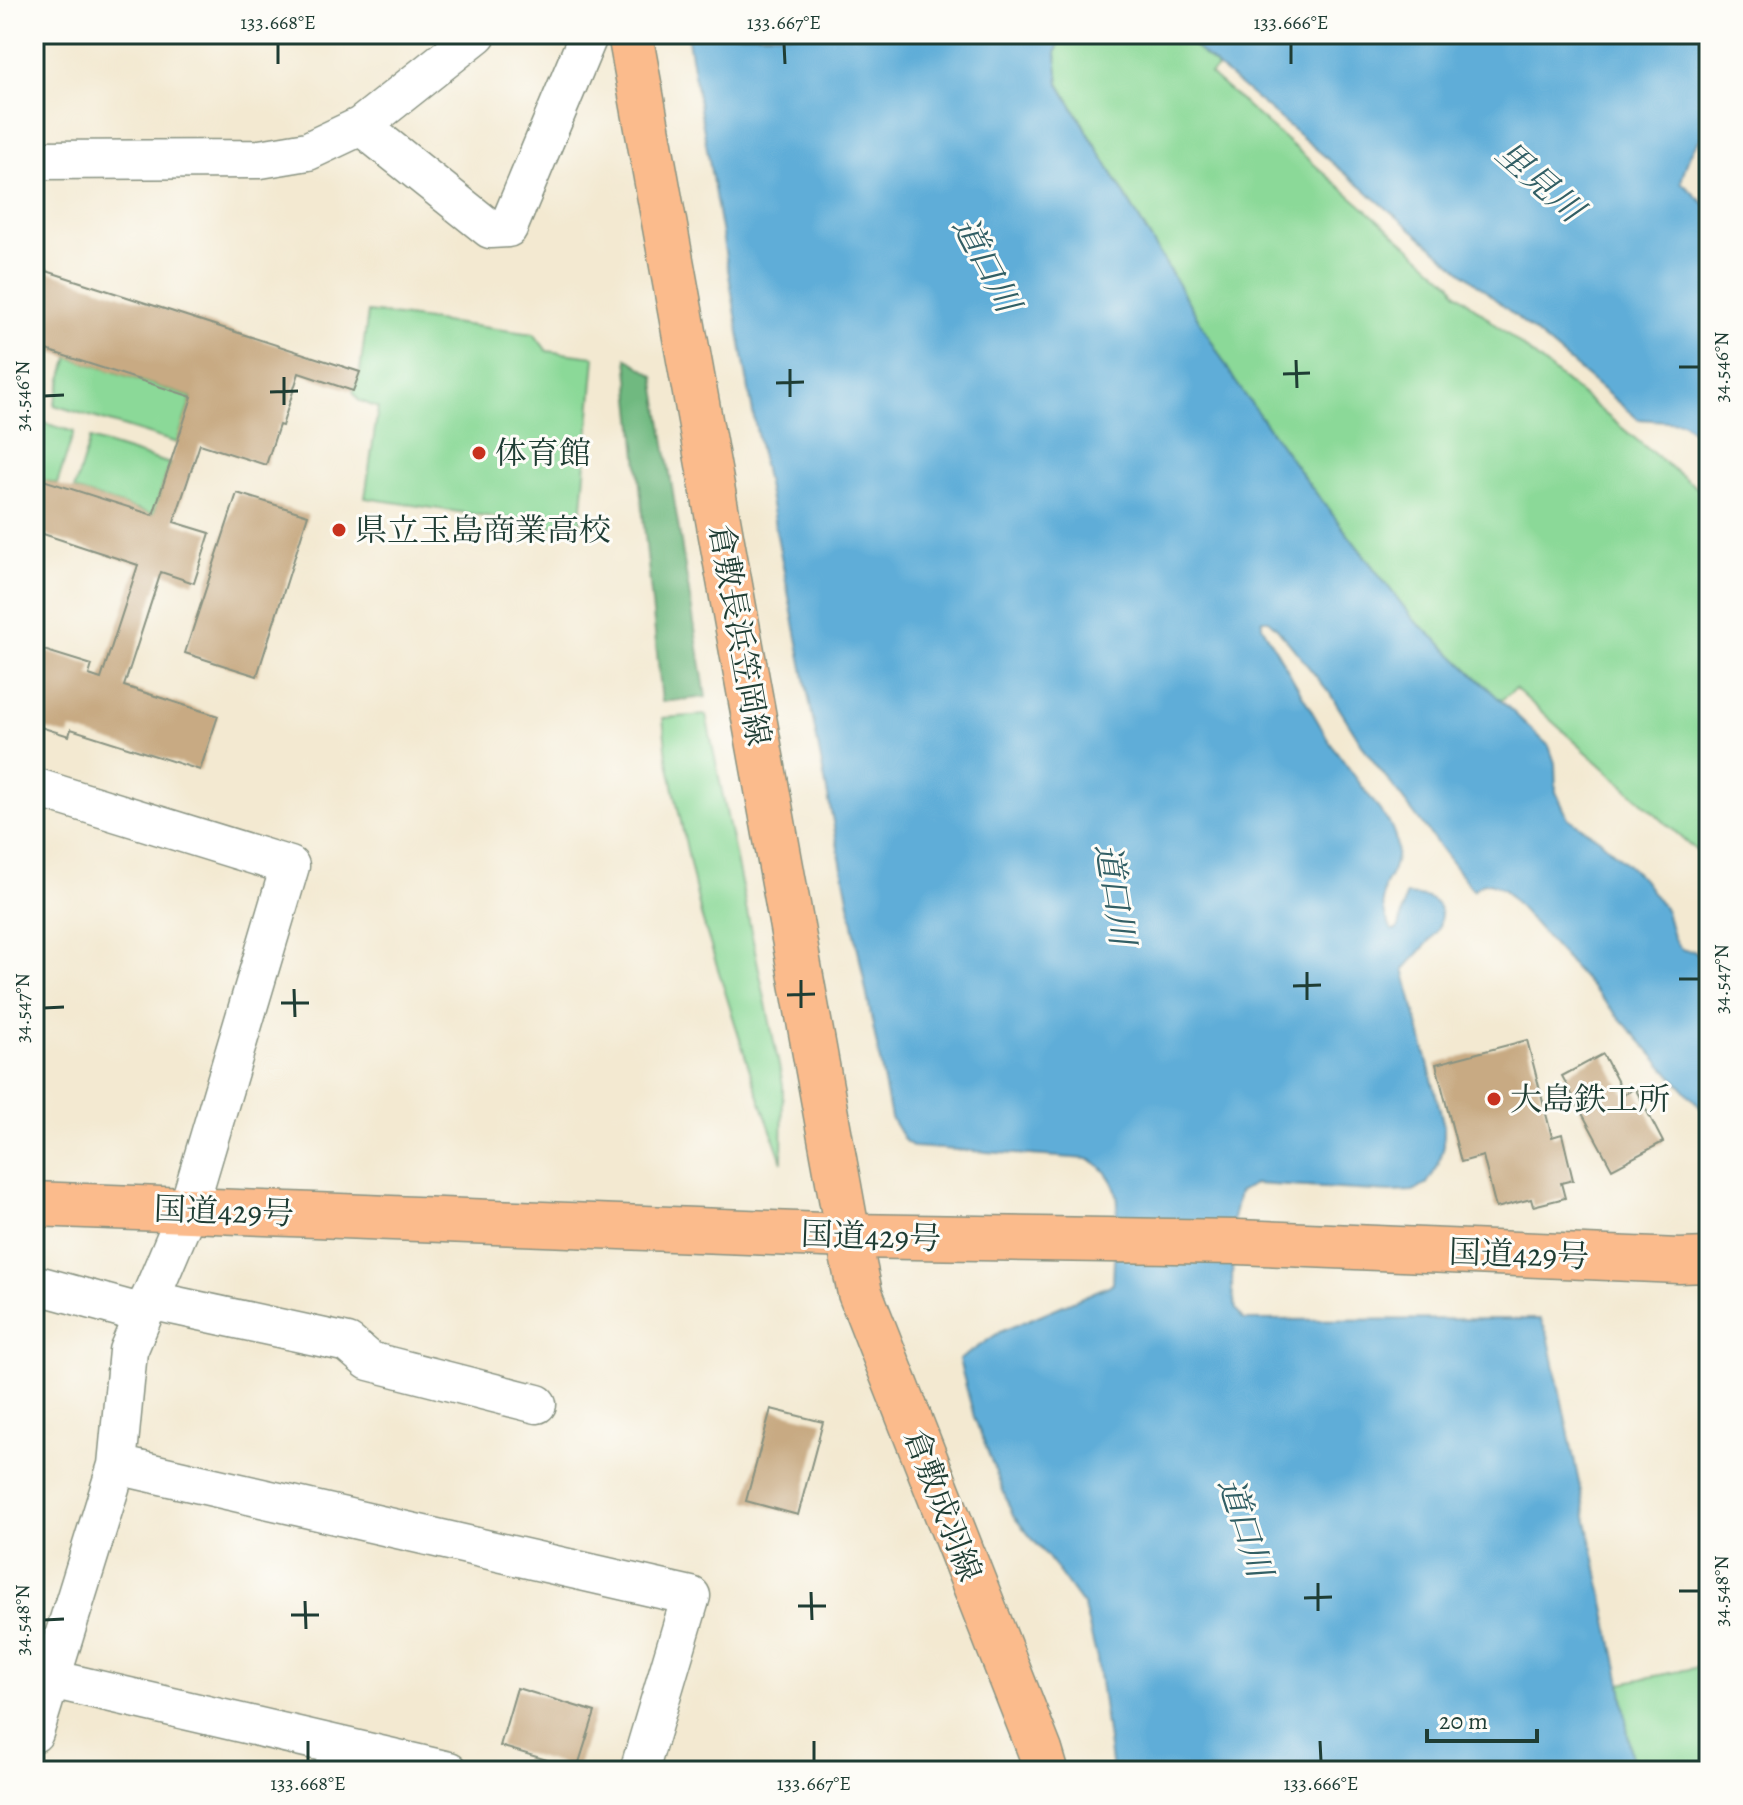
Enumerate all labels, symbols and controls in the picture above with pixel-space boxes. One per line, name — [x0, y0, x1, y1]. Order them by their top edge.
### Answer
text: 133.668°E — [240, 9, 316, 36]
text: 133.667°E — [747, 9, 821, 36]
text: 133.666°E — [1253, 9, 1329, 36]
water label: 里見川 — [1486, 130, 1597, 235]
water label: 道口川 — [942, 208, 1033, 324]
text: 34.546°N — [1708, 332, 1735, 402]
text: 34.546°N — [9, 361, 36, 431]
place label: 体育館 — [495, 431, 591, 475]
marker: 体育館 — [470, 444, 488, 462]
place label: 県立玉島商業高校 — [355, 508, 611, 552]
marker: 県立玉島商業高校 — [330, 521, 348, 539]
street label: 倉敷長浜笠岡線 — [699, 521, 781, 749]
water label: 道口川 — [1084, 840, 1147, 952]
text: 34.547°N — [1708, 944, 1735, 1014]
text: 34.547°N — [9, 973, 36, 1043]
place label: 大島鉄工所 — [1510, 1077, 1670, 1121]
marker: 大島鉄工所 — [1485, 1090, 1503, 1108]
street label: 国道429号 — [153, 1187, 295, 1235]
street label: 国道429号 — [800, 1212, 942, 1260]
street label: 国道429号 — [1448, 1230, 1590, 1278]
street label: 倉敷成羽線 — [894, 1422, 992, 1588]
water label: 道口川 — [1207, 1471, 1285, 1587]
text: 34.548°N — [1708, 1555, 1735, 1627]
text: 34.548°N — [9, 1584, 36, 1656]
scale bar — [1427, 1693, 1537, 1743]
text: 20 m — [1439, 1705, 1488, 1737]
text: 133.668°E — [270, 1770, 346, 1797]
text: 133.667°E — [777, 1770, 851, 1797]
text: 133.666°E — [1283, 1770, 1359, 1797]

